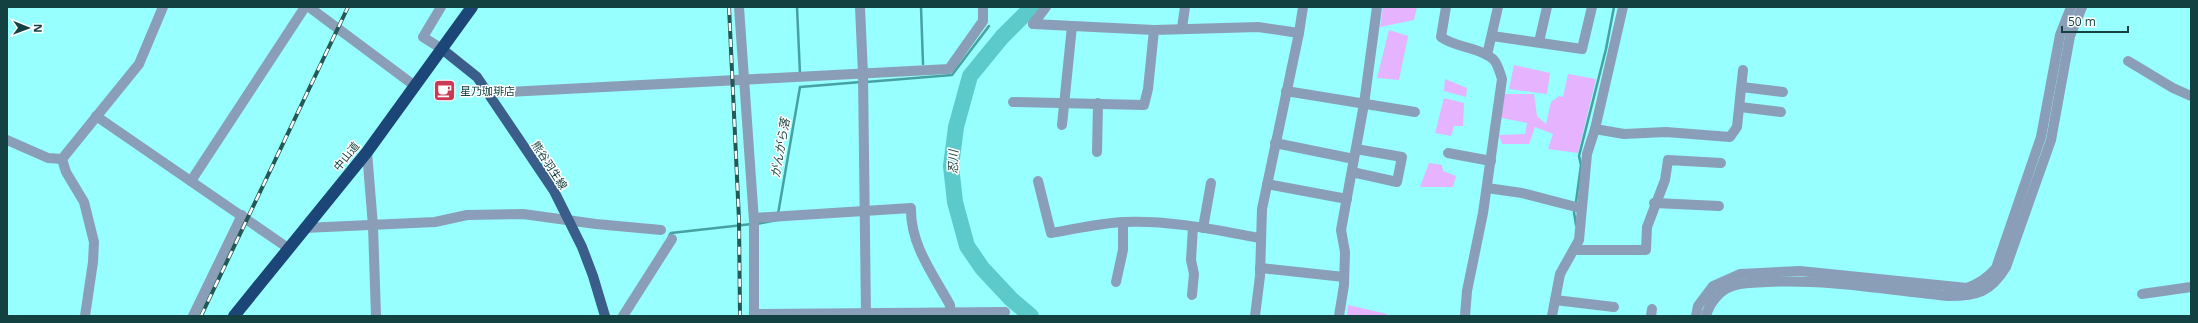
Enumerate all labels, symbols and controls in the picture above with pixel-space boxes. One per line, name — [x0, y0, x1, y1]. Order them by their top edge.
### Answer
north arrow — [8, 8, 48, 48]
scale bar — [2062, 8, 2128, 34]
text: 50 m — [2068, 13, 2096, 30]
text: N — [31, 24, 46, 33]
cafe icon: 星乃珈琲店 — [431, 77, 457, 103]
place label: 星乃珈琲店 — [460, 83, 515, 98]
water label: がんがら落 — [766, 115, 794, 179]
street label: 中山道 — [330, 138, 362, 174]
street label: 熊谷羽生線 — [529, 138, 571, 192]
water label: 忍川 — [944, 148, 962, 174]

